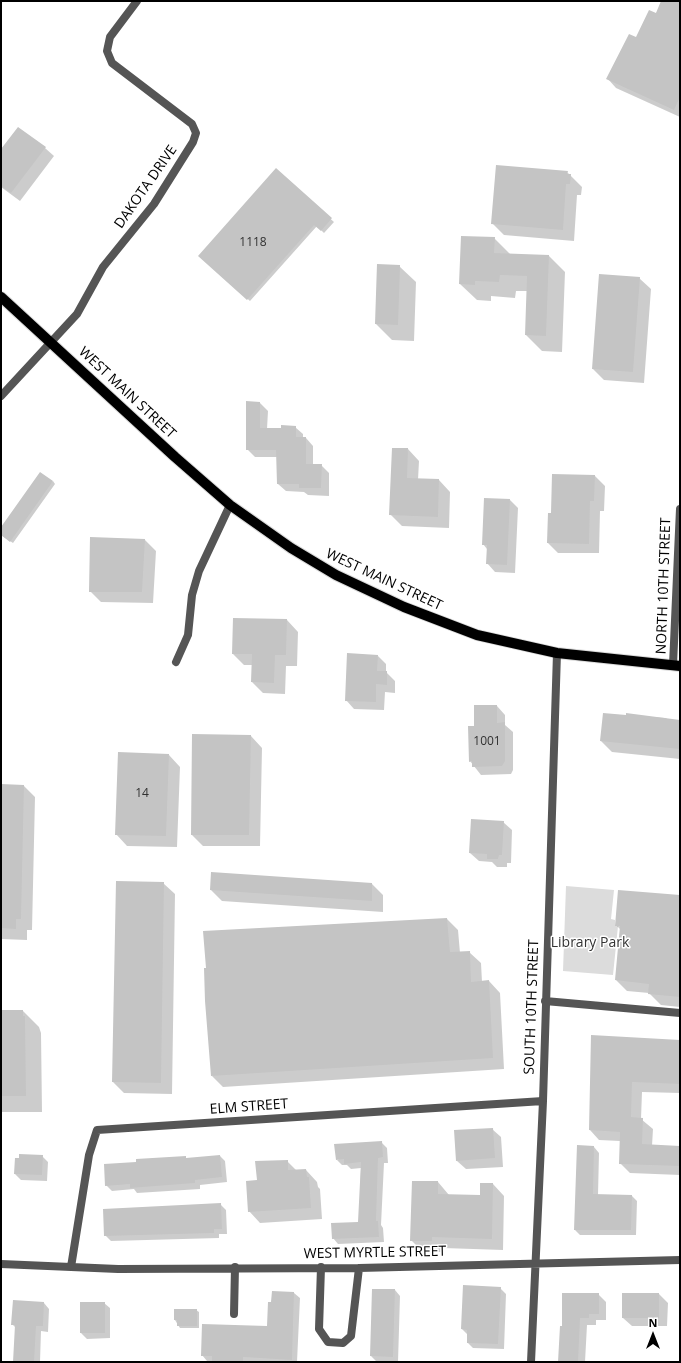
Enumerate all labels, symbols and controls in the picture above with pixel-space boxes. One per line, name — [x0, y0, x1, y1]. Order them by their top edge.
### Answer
street label: DAKOTA DRIVE — [111, 142, 181, 232]
house number: 1118 — [239, 236, 267, 250]
street label: WEST MAIN STREET — [75, 344, 179, 442]
street label: NORTH 10TH STREET — [653, 517, 675, 655]
street label: WEST MAIN STREET — [323, 546, 445, 614]
house number: 1001 — [473, 735, 501, 749]
house number: 14 — [135, 787, 149, 801]
park label: Library Park — [551, 935, 629, 951]
street label: SOUTH 10TH STREET — [521, 939, 543, 1075]
street label: ELM STREET — [209, 1096, 289, 1118]
street label: WEST MYRTLE STREET — [304, 1243, 446, 1263]
north arrow — [633, 1315, 673, 1355]
text: N — [649, 1315, 657, 1330]

